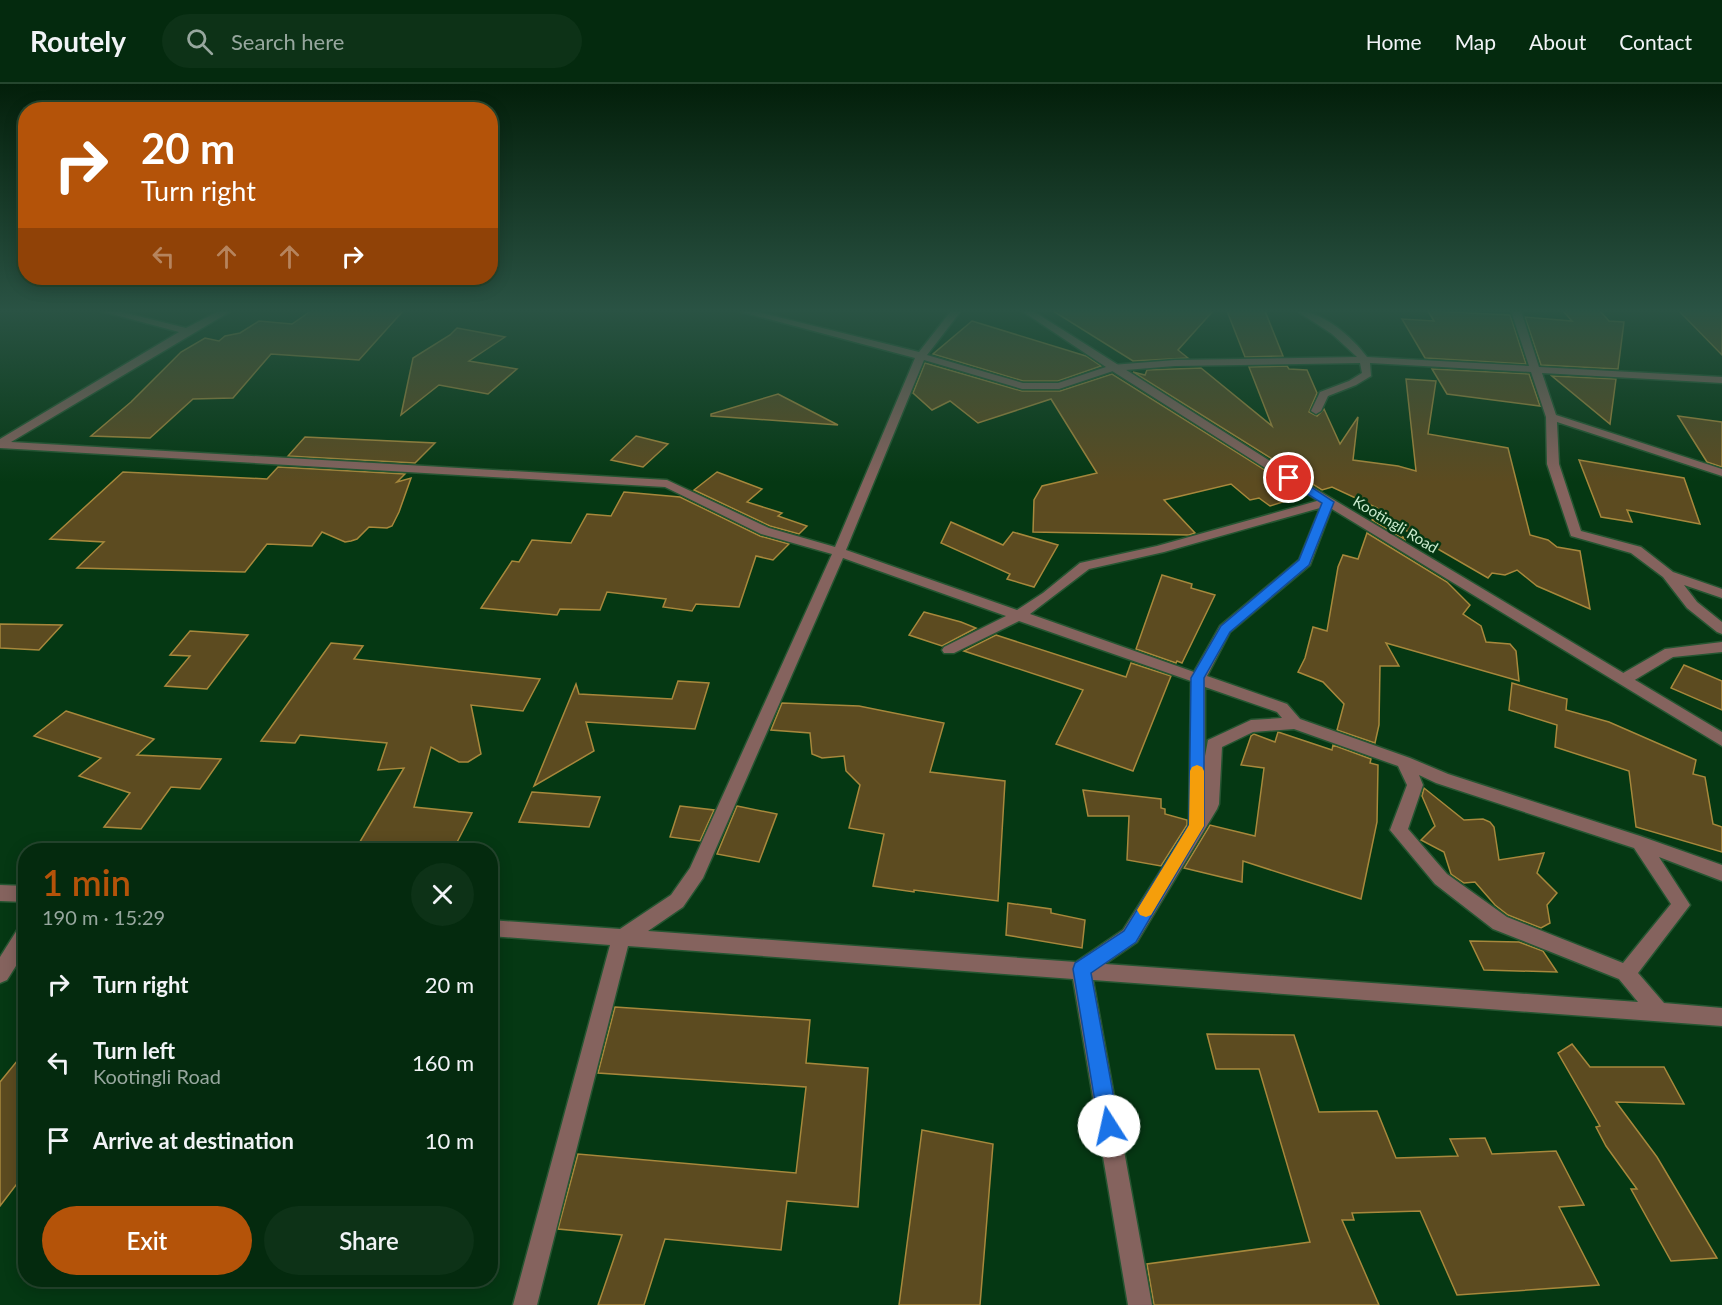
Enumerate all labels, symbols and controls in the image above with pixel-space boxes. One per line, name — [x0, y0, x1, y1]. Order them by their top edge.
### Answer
search box — [162, 14, 582, 68]
text: Routely — [30, 24, 126, 58]
icon: search — [183, 25, 216, 58]
text: Search here — [231, 28, 344, 55]
text: Home — [1366, 29, 1422, 54]
text: Map — [1455, 29, 1496, 54]
text: About — [1529, 29, 1586, 54]
text: Contact — [1619, 29, 1692, 54]
text: 20 m — [141, 123, 235, 173]
icon: right — [42, 126, 120, 204]
text: Turn right — [141, 174, 256, 207]
icon: left — [147, 240, 180, 273]
icon: ahead — [210, 240, 243, 273]
icon: ahead — [273, 240, 306, 273]
icon: right — [336, 240, 369, 273]
pin — [1263, 452, 1314, 503]
icon: arrive — [1272, 461, 1305, 494]
street label: Kootingli Road — [1350, 492, 1442, 556]
text: 1 min — [42, 860, 131, 904]
button: close — [411, 863, 474, 926]
text: 190 m · 15:29 — [42, 905, 165, 929]
icon: right — [42, 968, 75, 1001]
text: Turn right — [93, 971, 188, 998]
text: 20 m — [425, 971, 474, 998]
text: Turn left — [93, 1037, 175, 1064]
icon: left — [42, 1046, 75, 1079]
text: 160 m — [412, 1049, 474, 1076]
text: Kootingli Road — [93, 1064, 221, 1088]
position arrow — [1077, 1094, 1141, 1158]
icon: arrive — [42, 1124, 75, 1157]
text: Arrive at destination — [93, 1127, 294, 1154]
text: 10 m — [425, 1127, 474, 1154]
button: Exit — [42, 1206, 252, 1275]
button: Share — [264, 1206, 474, 1275]

